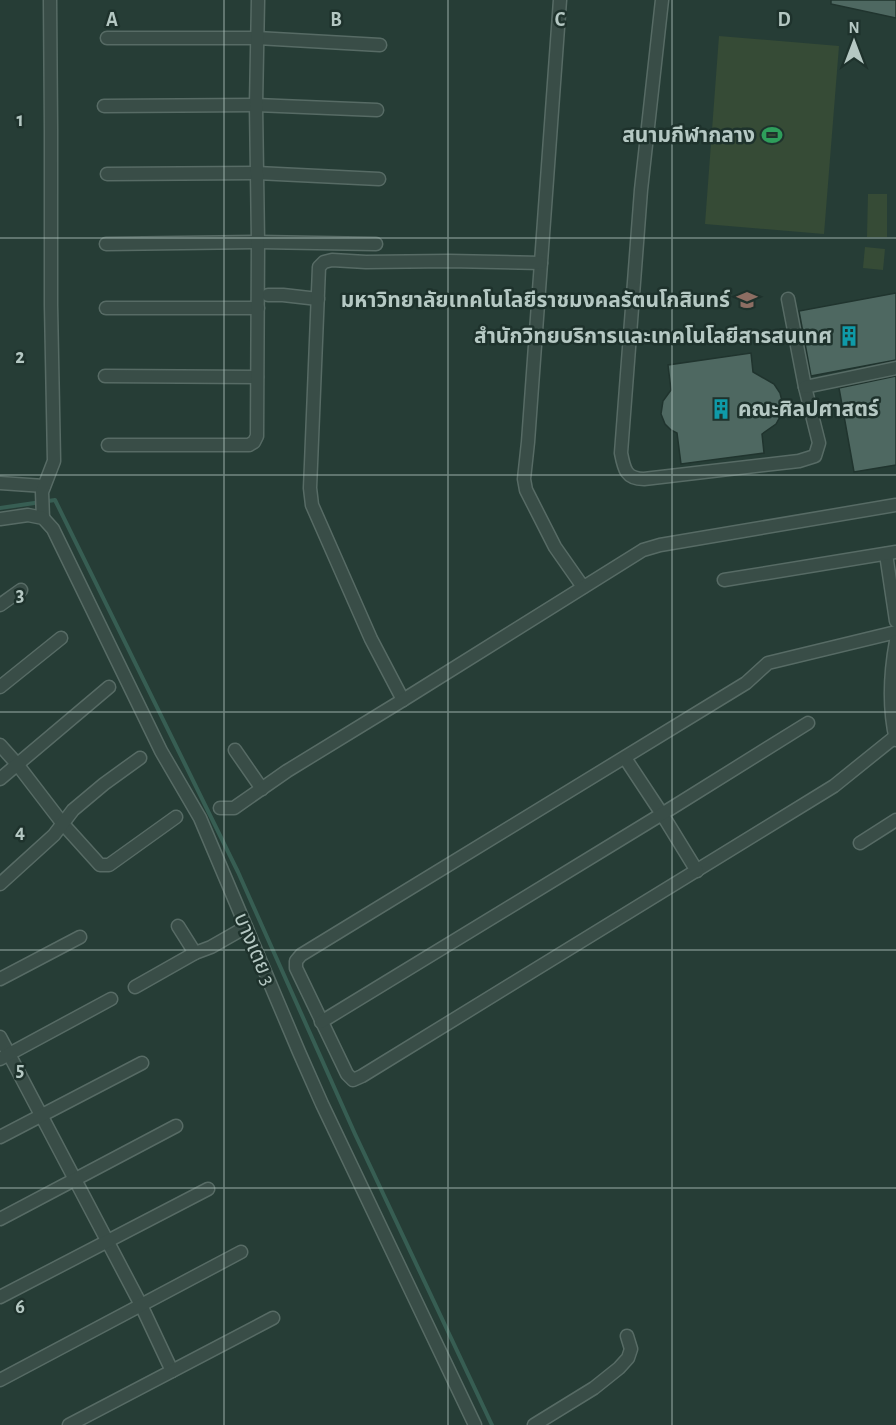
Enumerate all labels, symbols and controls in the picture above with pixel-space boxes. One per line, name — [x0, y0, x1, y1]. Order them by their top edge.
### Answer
text: A — [106, 10, 118, 30]
text: B — [330, 10, 342, 30]
text: C — [555, 10, 566, 30]
text: D — [777, 10, 791, 30]
north arrow — [824, 12, 884, 72]
text: N — [848, 20, 860, 36]
text: 1 — [16, 110, 24, 130]
sports icon: สนามกีฬากลาง — [760, 123, 784, 147]
place label: สนามกีฬากลาง — [622, 125, 755, 146]
school or university icon: มหาวิทยาลัยเทคโนโลยีราชมงคลรัตนโกสินทร์ — [735, 288, 759, 312]
place label: มหาวิทยาลัยเทคโนโลยีราชมงคลรัตนโกสินทร์ — [341, 289, 730, 311]
building icon: สำนักวิทยบริการและเทคโนโลยีสารสนเทศ — [837, 324, 861, 348]
place label: สำนักวิทยบริการและเทคโนโลยีสารสนเทศ — [474, 325, 832, 347]
text: 2 — [15, 347, 25, 367]
building icon: คณะศิลปศาสตร์ — [709, 397, 733, 421]
place label: คณะศิลปศาสตร์ — [738, 398, 879, 420]
text: 3 — [16, 585, 24, 605]
text: 4 — [15, 822, 25, 842]
street label: บางเตย 3 — [230, 910, 279, 988]
text: 5 — [16, 1060, 24, 1080]
text: 6 — [15, 1297, 25, 1317]

